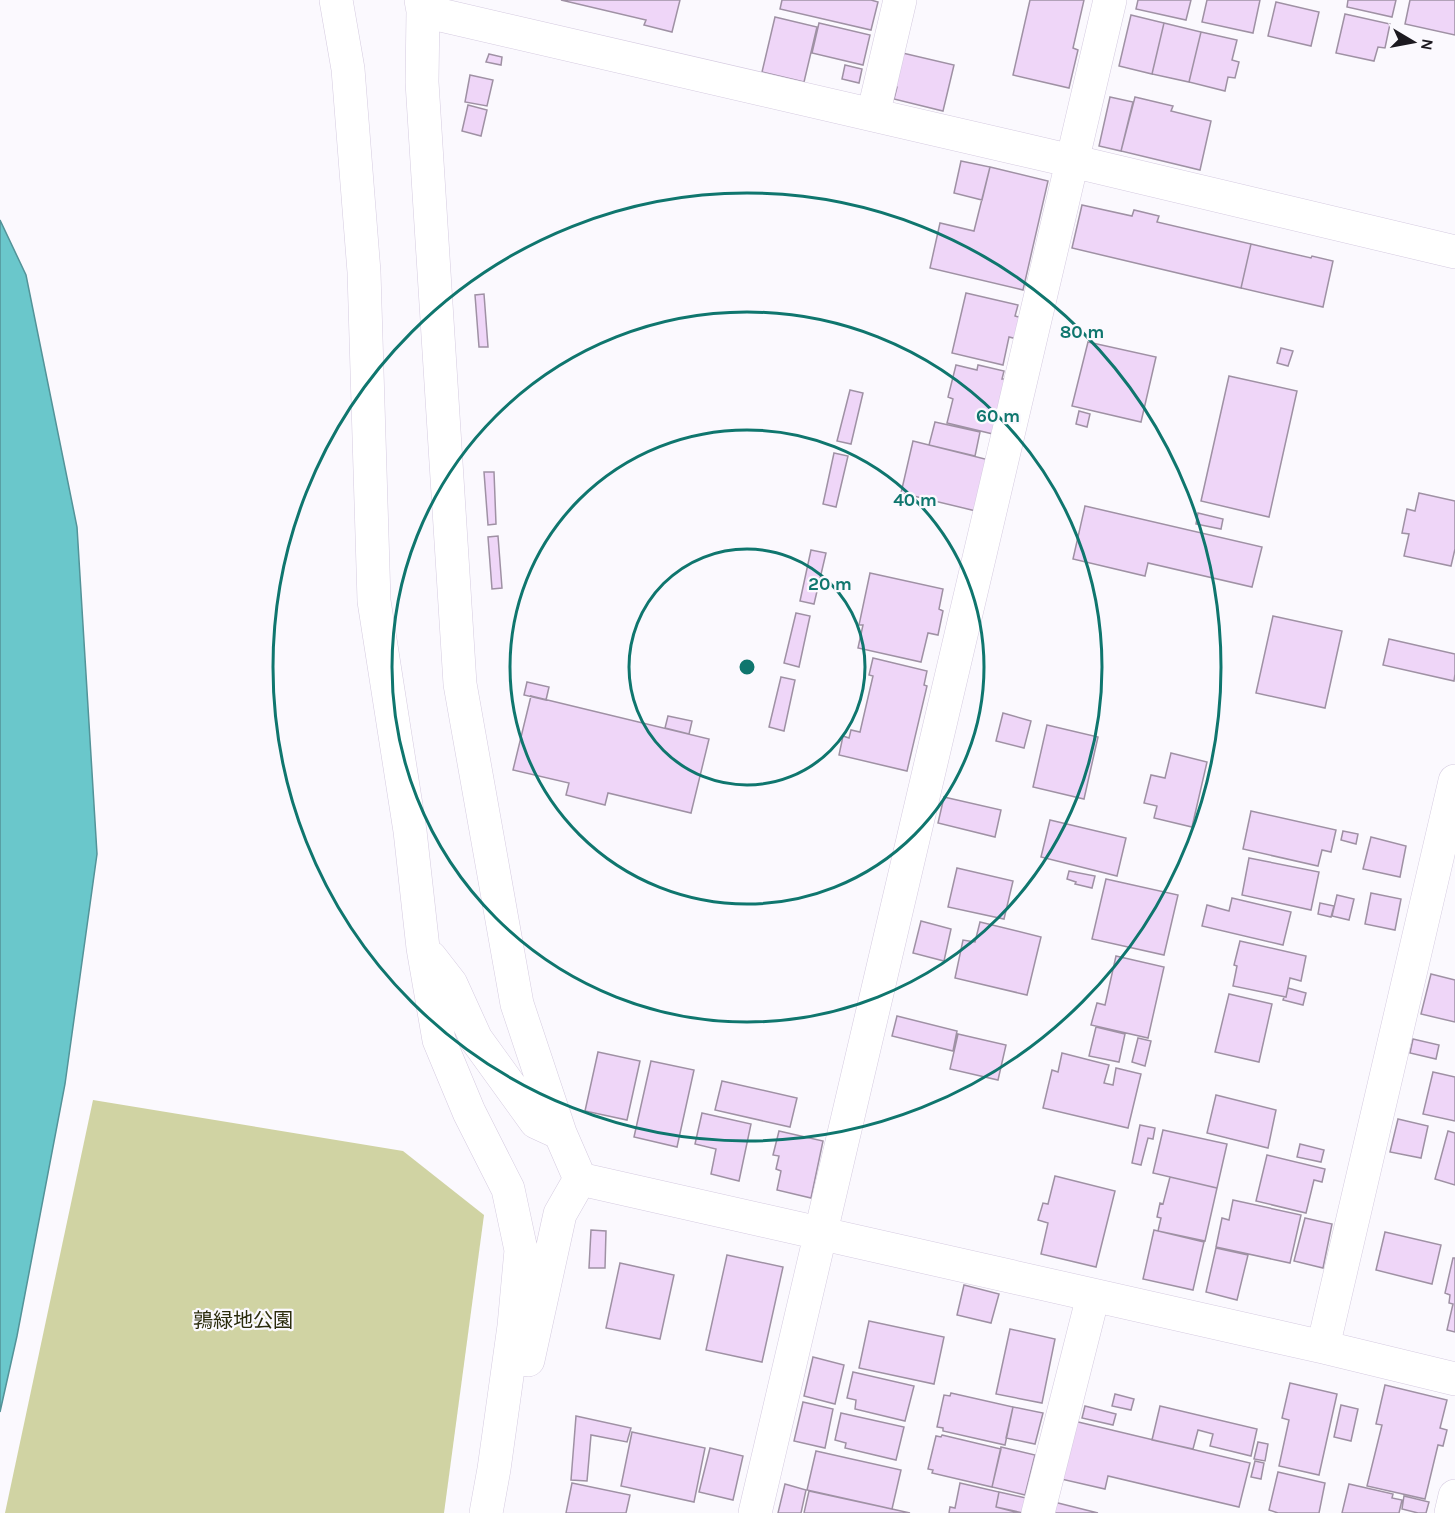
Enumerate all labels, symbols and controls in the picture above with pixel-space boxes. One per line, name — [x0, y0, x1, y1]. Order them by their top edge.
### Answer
north arrow — [1383, 12, 1443, 72]
text: N — [1417, 37, 1438, 52]
text: 80 m — [1060, 321, 1104, 343]
text: 60 m — [976, 405, 1020, 427]
text: 40 m — [893, 489, 937, 511]
text: 20 m — [808, 573, 852, 595]
centre of rings — [737, 657, 757, 677]
park label: 鶉緑地公園 — [193, 1309, 293, 1332]

